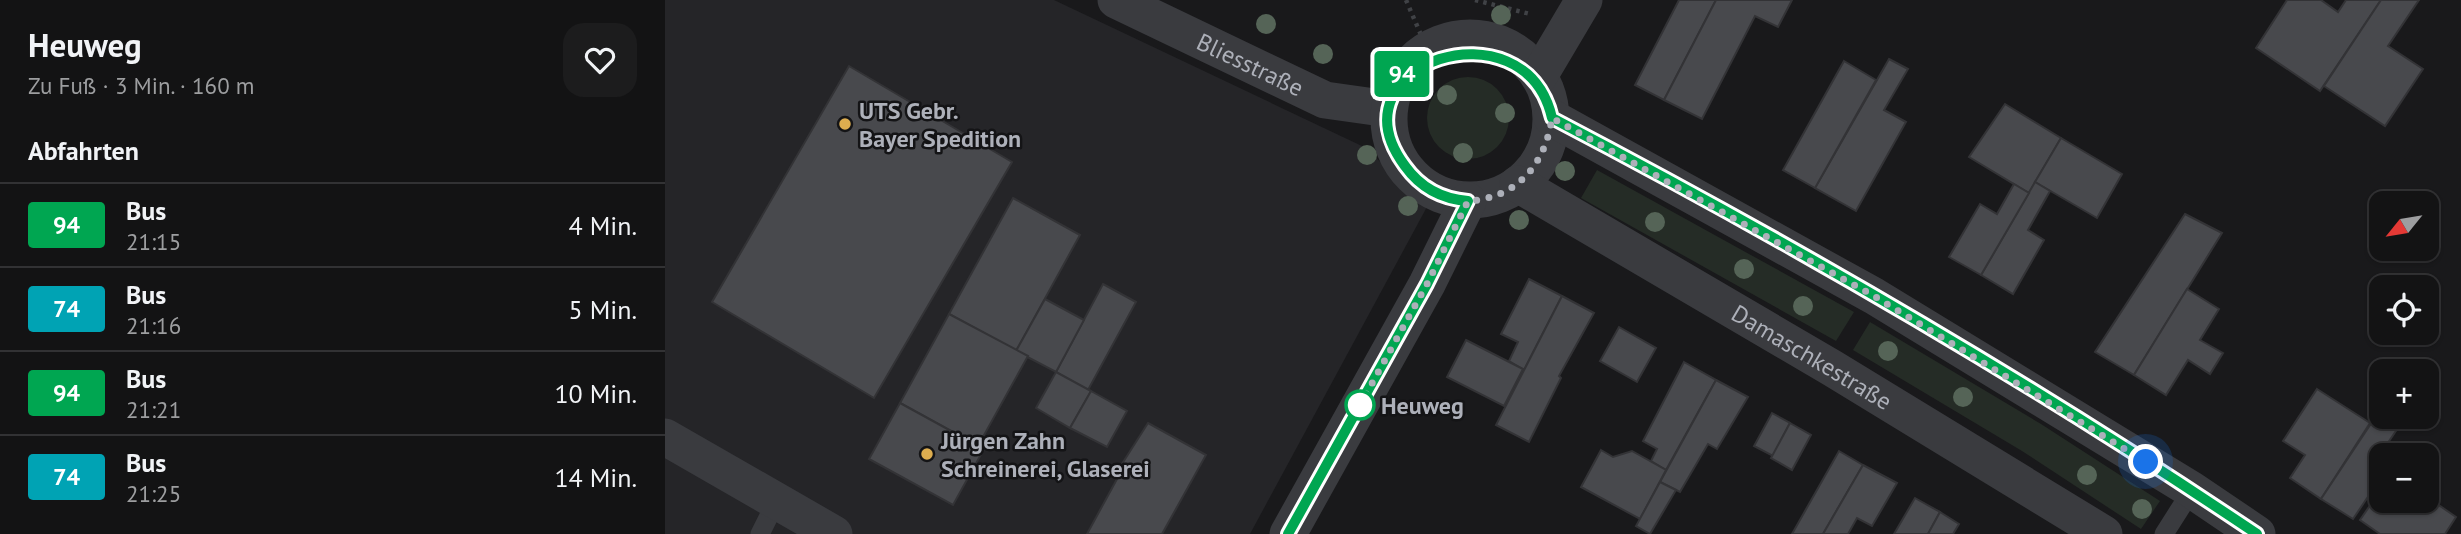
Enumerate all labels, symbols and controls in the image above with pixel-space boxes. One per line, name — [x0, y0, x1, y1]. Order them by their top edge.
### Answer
text: Heuweg — [28, 23, 142, 66]
button: heart — [563, 23, 637, 97]
street label: Bliesstraße — [1192, 26, 1309, 103]
line badge: 94 — [1371, 51, 1433, 97]
text: 94 — [1388, 58, 1416, 89]
text: Zu Fuß · 3 Min. · 160 m — [28, 71, 254, 100]
place label: UTS Gebr. Bayer Spedition — [859, 95, 1021, 154]
marker: UTS Gebr. Bayer Spedition — [837, 116, 853, 132]
text: Abfahrten — [28, 134, 139, 167]
north arrow — [2369, 191, 2439, 261]
map controls — [2369, 191, 2439, 513]
text: Bus — [126, 194, 166, 227]
text: 94 — [53, 209, 80, 240]
text: 4 Min. — [569, 209, 637, 242]
text: 21:15 — [126, 227, 181, 256]
button: locate — [2369, 275, 2439, 345]
text: Bus — [126, 278, 166, 311]
text: 74 — [53, 293, 80, 324]
text: 5 Min. — [569, 293, 637, 326]
street label: Damaschkestraße — [1726, 297, 1898, 416]
text: 21:16 — [126, 311, 181, 340]
button: + — [2369, 359, 2439, 429]
text: Bus — [126, 362, 166, 395]
text: 94 — [53, 377, 80, 408]
text: 10 Min. — [554, 377, 637, 410]
marker: Heuweg — [1345, 390, 1375, 420]
place label: Heuweg — [1381, 390, 1464, 421]
text: 21:21 — [126, 395, 181, 424]
place label: Jürgen Zahn Schreinerei, Glaserei — [940, 425, 1150, 484]
button: − — [2369, 443, 2439, 513]
your location — [2128, 444, 2163, 479]
text: Bus — [126, 446, 166, 479]
marker: Jürgen Zahn Schreinerei, Glaserei — [919, 446, 935, 462]
text: 74 — [53, 461, 80, 492]
text: 14 Min. — [554, 461, 637, 494]
text: 21:25 — [126, 479, 181, 508]

